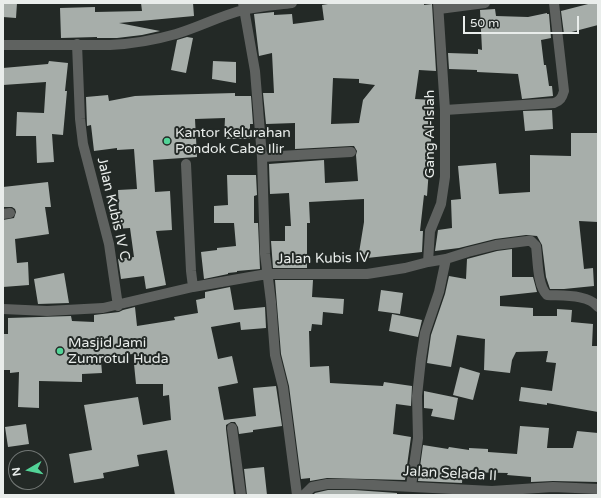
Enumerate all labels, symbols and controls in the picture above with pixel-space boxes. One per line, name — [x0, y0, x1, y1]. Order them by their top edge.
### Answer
scale bar — [465, 8, 581, 34]
text: 50 m — [470, 16, 499, 30]
street label: Gang Al-Islah — [422, 90, 438, 178]
place label: Kantor Kelurahan Pondok Cabe Ilir — [175, 125, 291, 158]
marker: Kantor Kelurahan Pondok Cabe Ilir — [162, 136, 172, 146]
street label: Jalan Kubis IV C — [93, 156, 133, 262]
street label: Jalan Kubis IV — [277, 250, 369, 268]
place label: Masjid Jami Zumrotul Huda — [68, 335, 169, 368]
marker: Masjid Jami Zumrotul Huda — [55, 346, 65, 356]
north arrow — [8, 450, 48, 490]
street label: Jalan Selada II — [403, 463, 497, 485]
text: N — [10, 466, 24, 477]

